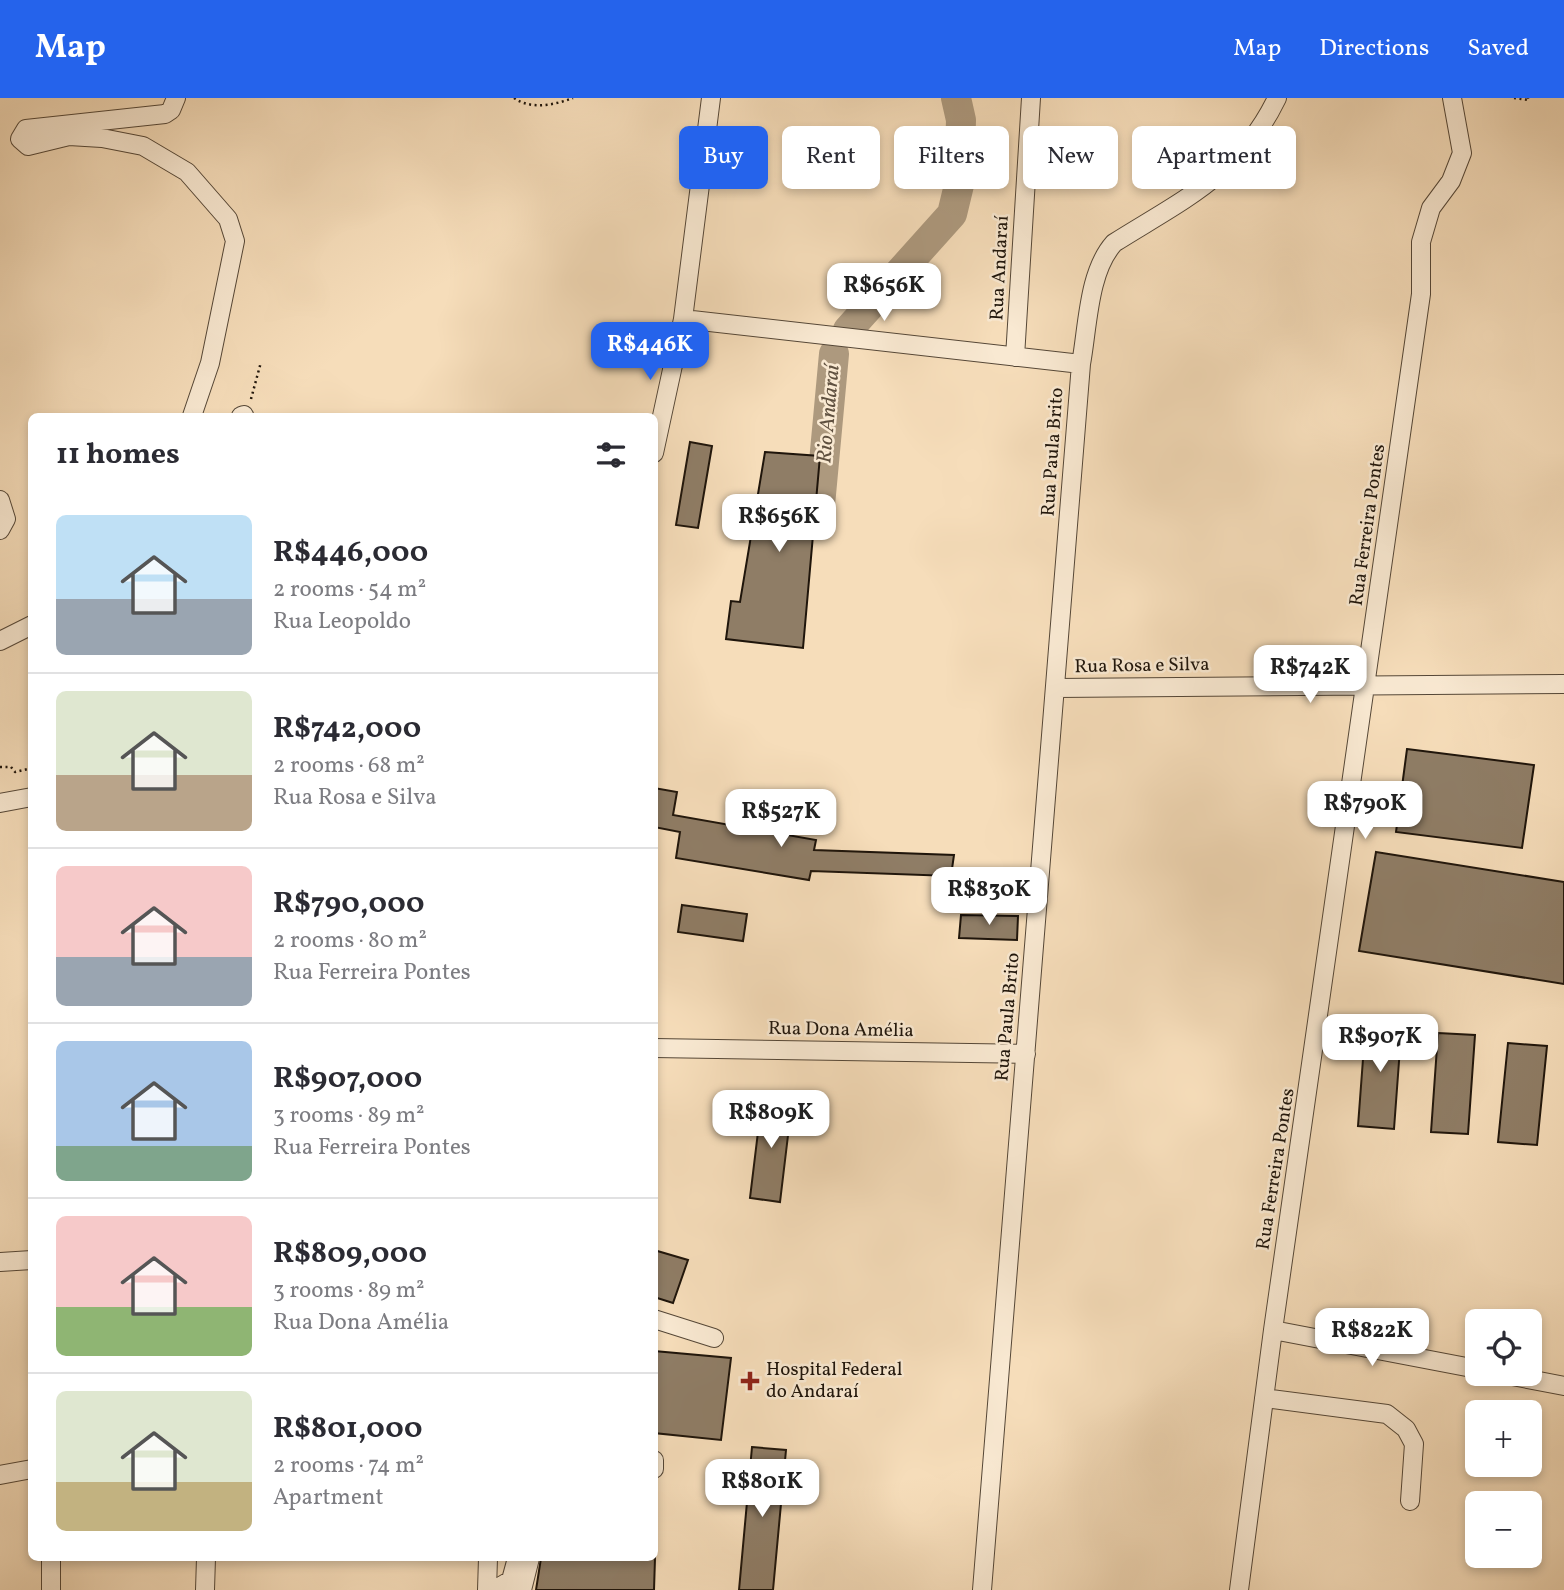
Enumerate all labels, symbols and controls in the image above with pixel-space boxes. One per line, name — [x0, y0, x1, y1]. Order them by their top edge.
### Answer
text: Map — [35, 26, 106, 72]
text: Map — [1233, 32, 1281, 66]
text: Directions — [1319, 32, 1429, 66]
text: Saved — [1467, 32, 1529, 66]
chip: Buy — [679, 126, 768, 189]
chip: Rent — [782, 126, 880, 189]
chip: Filters — [894, 126, 1009, 189]
chip: New — [1023, 126, 1118, 189]
chip: Apartment — [1132, 126, 1296, 189]
street label: Rua Andaraí — [984, 215, 1016, 321]
pin: R$656K — [827, 264, 941, 323]
text: R$656K — [843, 270, 925, 302]
pin: R$446K — [593, 322, 707, 382]
text: R$446K — [607, 329, 693, 361]
water label: Rio Andaraí — [810, 362, 848, 465]
street label: Rua Paula Brito — [1036, 387, 1070, 517]
text: 11 homes — [56, 434, 180, 476]
icon: filters — [592, 436, 630, 474]
street label: Rua Ferreira Pontes — [1344, 442, 1392, 608]
pin: R$656K — [722, 494, 836, 554]
text: R$656K — [738, 501, 820, 533]
text: R$446,000 — [273, 532, 428, 574]
icon: home — [112, 543, 196, 627]
text: 2 rooms · 54 m² — [273, 574, 426, 606]
text: Rua Leopoldo — [273, 606, 411, 638]
pin: R$742K — [1253, 646, 1367, 705]
street label: Rua Rosa e Silva — [1074, 652, 1210, 680]
text: R$742K — [1270, 652, 1350, 684]
text: R$742,000 — [273, 708, 421, 750]
icon: home — [112, 719, 196, 803]
text: 2 rooms · 68 m² — [273, 750, 425, 782]
text: Rua Rosa e Silva — [273, 782, 437, 814]
pin: R$790K — [1308, 782, 1422, 841]
text: R$790K — [1323, 788, 1407, 820]
pin: R$527K — [724, 790, 838, 849]
text: R$527K — [741, 796, 821, 828]
pin: R$830K — [932, 868, 1046, 927]
text: R$830K — [947, 874, 1031, 906]
text: R$790,000 — [273, 883, 425, 925]
icon: home — [112, 894, 196, 978]
text: 2 rooms · 80 m² — [273, 925, 427, 957]
street label: Rua Paula Brito — [989, 951, 1027, 1083]
text: Rua Ferreira Pontes — [273, 957, 471, 989]
pin: R$907K — [1323, 1014, 1437, 1074]
street label: Rua Dona Amélia — [768, 1016, 914, 1044]
text: R$907K — [1338, 1021, 1422, 1053]
text: R$907,000 — [273, 1058, 422, 1100]
icon: home — [112, 1069, 196, 1153]
street label: Rua Ferreira Pontes — [1250, 1086, 1302, 1252]
pin: R$809K — [714, 1090, 828, 1150]
text: R$809K — [728, 1097, 814, 1129]
text: 3 rooms · 89 m² — [273, 1100, 425, 1132]
text: Rua Ferreira Pontes — [273, 1132, 471, 1164]
text: R$809,000 — [273, 1233, 427, 1275]
icon: home — [112, 1244, 196, 1328]
text: 3 rooms · 89 m² — [273, 1275, 425, 1307]
text: Rua Dona Amélia — [273, 1307, 449, 1339]
pin: R$822K — [1315, 1308, 1429, 1368]
map controls — [1465, 1309, 1542, 1568]
button: locate — [1465, 1309, 1542, 1386]
text: R$822K — [1331, 1315, 1413, 1347]
place label: Hospital Federal do Andaraí — [766, 1357, 903, 1405]
marker: Hospital Federal do Andaraí — [740, 1371, 760, 1391]
button: + — [1465, 1400, 1542, 1477]
text: R$801,000 — [273, 1408, 422, 1450]
icon: home — [112, 1419, 196, 1503]
text: 2 rooms · 74 m² — [273, 1450, 424, 1482]
pin: R$801K — [705, 1460, 819, 1519]
text: R$801K — [721, 1466, 803, 1498]
text: Apartment — [273, 1482, 384, 1514]
button: − — [1465, 1491, 1542, 1568]

